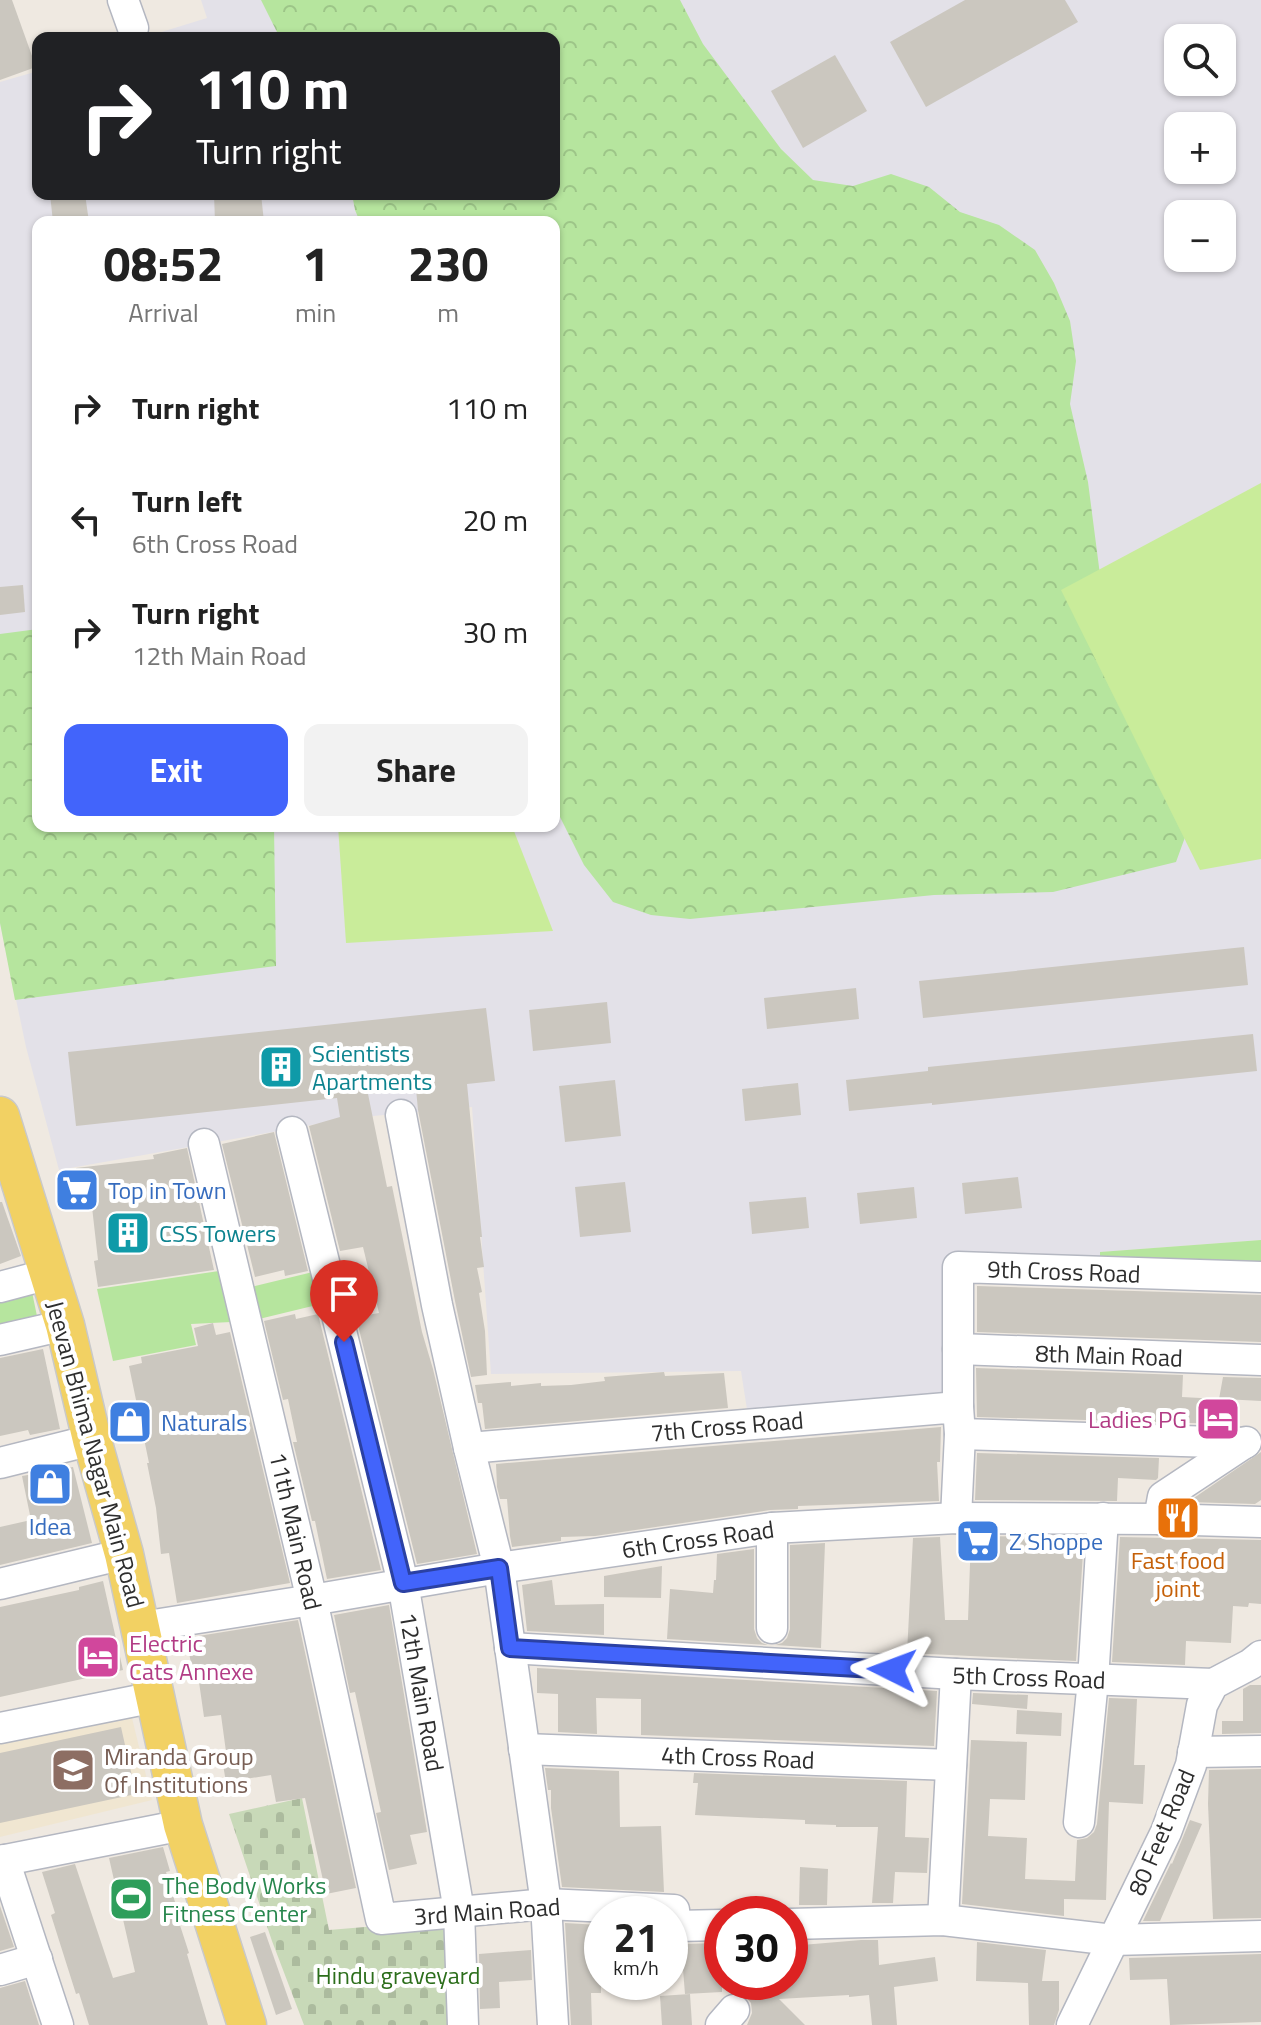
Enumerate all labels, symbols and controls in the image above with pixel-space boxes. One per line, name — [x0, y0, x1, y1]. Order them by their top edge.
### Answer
map controls — [1164, 24, 1236, 272]
button: search — [1164, 24, 1236, 96]
text: 110 m — [196, 46, 349, 131]
icon: right — [64, 64, 168, 168]
button: + — [1164, 112, 1236, 184]
text: Turn right — [196, 123, 341, 178]
button: − — [1164, 200, 1236, 272]
text: 08:52 — [104, 227, 223, 300]
text: 1 — [302, 227, 329, 300]
text: 230 — [408, 227, 488, 300]
text: Arrival — [128, 293, 199, 332]
text: min — [295, 293, 336, 332]
text: m — [437, 293, 459, 332]
text: Turn right — [132, 385, 260, 431]
text: 110 m — [446, 385, 528, 431]
icon: right — [64, 386, 108, 430]
text: Turn left — [132, 478, 242, 524]
text: 20 m — [463, 497, 528, 543]
icon: left — [64, 498, 108, 542]
text: 6th Cross Road — [132, 524, 298, 563]
text: Turn right — [132, 590, 260, 636]
text: 30 m — [463, 609, 528, 655]
icon: right — [64, 610, 108, 654]
text: 12th Main Road — [132, 636, 306, 675]
button: Exit — [64, 724, 288, 816]
button: Share — [304, 724, 528, 816]
place label: Scientists Apartments — [312, 1035, 432, 1099]
building icon: Scientists Apartments — [257, 1043, 305, 1091]
supermarket icon: Top in Town — [53, 1166, 101, 1214]
place label: Top in Town — [108, 1172, 227, 1208]
building icon: CSS Towers — [104, 1209, 152, 1257]
place label: CSS Towers — [159, 1215, 276, 1251]
street label: 9th Cross Road — [987, 1250, 1141, 1292]
pin — [310, 1260, 378, 1342]
icon: arrive — [322, 1272, 366, 1316]
street label: Jeevan Bhima Nagar Main Road — [38, 1296, 154, 1612]
street label: 8th Main Road — [1035, 1334, 1183, 1376]
hotel icon: Ladies PG — [1194, 1395, 1242, 1443]
shop icon: Naturals — [106, 1398, 154, 1446]
street label: 7th Cross Road — [649, 1401, 805, 1451]
place label: Ladies PG — [1088, 1401, 1187, 1437]
place label: Naturals — [161, 1404, 247, 1440]
street label: 11th Main Road — [260, 1448, 332, 1614]
shop icon: Idea — [26, 1460, 74, 1508]
restaurant icon: Fast food joint — [1154, 1494, 1202, 1542]
place label: Idea — [29, 1508, 71, 1544]
street label: 6th Cross Road — [620, 1511, 776, 1567]
supermarket icon: Z Shoppe — [954, 1517, 1002, 1565]
place label: Z Shoppe — [1009, 1523, 1103, 1559]
place label: Fast food joint — [1131, 1542, 1225, 1606]
street label: 12th Main Road — [390, 1610, 454, 1774]
place label: Electric Cats Annexe — [129, 1625, 254, 1689]
position arrow — [850, 1628, 934, 1712]
hotel icon: Electric Cats Annexe — [74, 1633, 122, 1681]
street label: 5th Cross Road — [952, 1656, 1106, 1698]
street label: 4th Cross Road — [661, 1736, 815, 1778]
place label: Miranda Group Of Institutions — [104, 1738, 254, 1802]
school or university icon: Miranda Group Of Institutions — [49, 1746, 97, 1794]
street label: 80 Feet Road — [1118, 1763, 1204, 1901]
place label: The Body Works Fitness Center — [162, 1867, 326, 1931]
sports icon: The Body Works Fitness Center — [107, 1875, 155, 1923]
street label: 3rd Main Road — [412, 1888, 562, 1934]
speed limit sign: 30 — [704, 1896, 808, 2000]
text: 21 — [614, 1907, 658, 1968]
text: km/h — [613, 1952, 659, 1983]
park label: Hindu graveyard — [316, 1957, 480, 1993]

